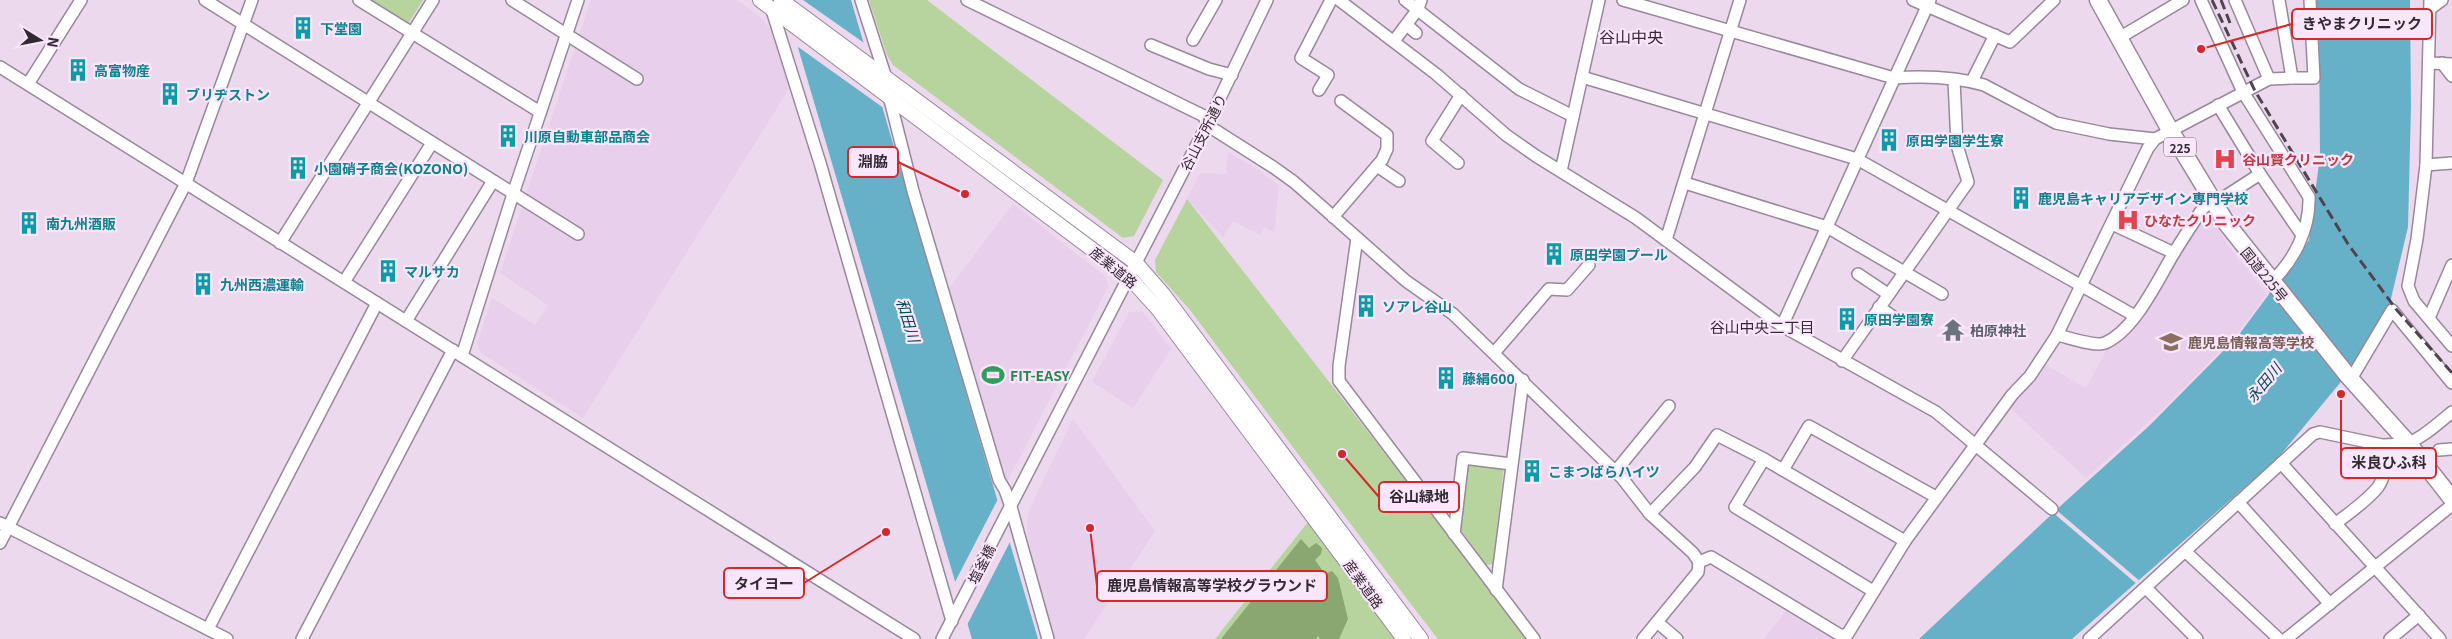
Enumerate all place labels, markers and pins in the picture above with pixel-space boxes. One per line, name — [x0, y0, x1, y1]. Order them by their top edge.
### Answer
callout: きやまクリニック — [2292, 9, 2432, 39]
building icon: 下堂園 — [290, 15, 316, 41]
place label: 下堂園 — [320, 18, 362, 38]
building icon: 高富物産 — [65, 57, 91, 83]
place label: 高富物産 — [94, 60, 150, 80]
building icon: ブリヂストン — [157, 81, 183, 107]
place label: ブリヂストン — [186, 84, 270, 104]
building icon: 川原自動車部品商会 — [495, 123, 521, 149]
place label: 川原自動車部品商会 — [524, 126, 650, 146]
building icon: 原田学園学生寮 — [1876, 127, 1902, 153]
place label: 原田学園学生寮 — [1906, 130, 2004, 150]
hospital icon: 谷山賢クリニック — [2212, 146, 2238, 172]
callout: 淵脇 — [848, 147, 898, 177]
place label: 谷山賢クリニック — [2242, 149, 2354, 169]
building icon: 小園硝子商会(KOZONO) — [285, 155, 311, 181]
place label: 小園硝子商会(KOZONO) — [314, 158, 468, 178]
building icon: 鹿児島キャリアデザイン専門学校 — [2008, 185, 2034, 211]
place label: 鹿児島キャリアデザイン専門学校 — [2038, 188, 2248, 208]
hospital icon: ひなたクリニック — [2115, 207, 2141, 233]
building icon: 南九州酒販 — [16, 210, 42, 236]
place label: ひなたクリニック — [2144, 210, 2256, 230]
place label: 南九州酒販 — [46, 213, 116, 233]
building icon: 原田学園プール — [1541, 241, 1567, 267]
place label: 原田学園プール — [1570, 244, 1668, 264]
building icon: マルサカ — [375, 258, 401, 284]
place label: マルサカ — [404, 261, 460, 281]
building icon: 九州西濃運輸 — [190, 271, 216, 297]
place label: 九州西濃運輸 — [220, 274, 304, 294]
building icon: ソアレ谷山 — [1353, 293, 1379, 319]
place label: ソアレ谷山 — [1382, 296, 1452, 316]
building icon: 原田学園寮 — [1834, 306, 1860, 332]
place label: 原田学園寮 — [1864, 309, 1934, 329]
temple icon: 柏原神社 — [1940, 317, 1966, 343]
place label: 柏原神社 — [1970, 320, 2026, 340]
school or university icon: 鹿児島情報高等学校 — [2158, 329, 2184, 355]
place label: 鹿児島情報高等学校 — [2188, 332, 2314, 352]
sports icon: FIT-EASY — [980, 362, 1006, 388]
place label: FIT-EASY — [1010, 365, 1071, 385]
building icon: 藤絹600 — [1433, 365, 1459, 391]
place label: 藤絹600 — [1462, 368, 1515, 388]
callout: 米良ひふ科 — [2341, 448, 2436, 478]
building icon: こまつばらハイツ — [1519, 458, 1545, 484]
place label: こまつばらハイツ — [1548, 461, 1660, 481]
callout: 谷山緑地 — [1379, 482, 1459, 512]
callout: タイヨー — [724, 568, 804, 598]
callout: 鹿児島情報高等学校グラウンド — [1097, 571, 1327, 601]

